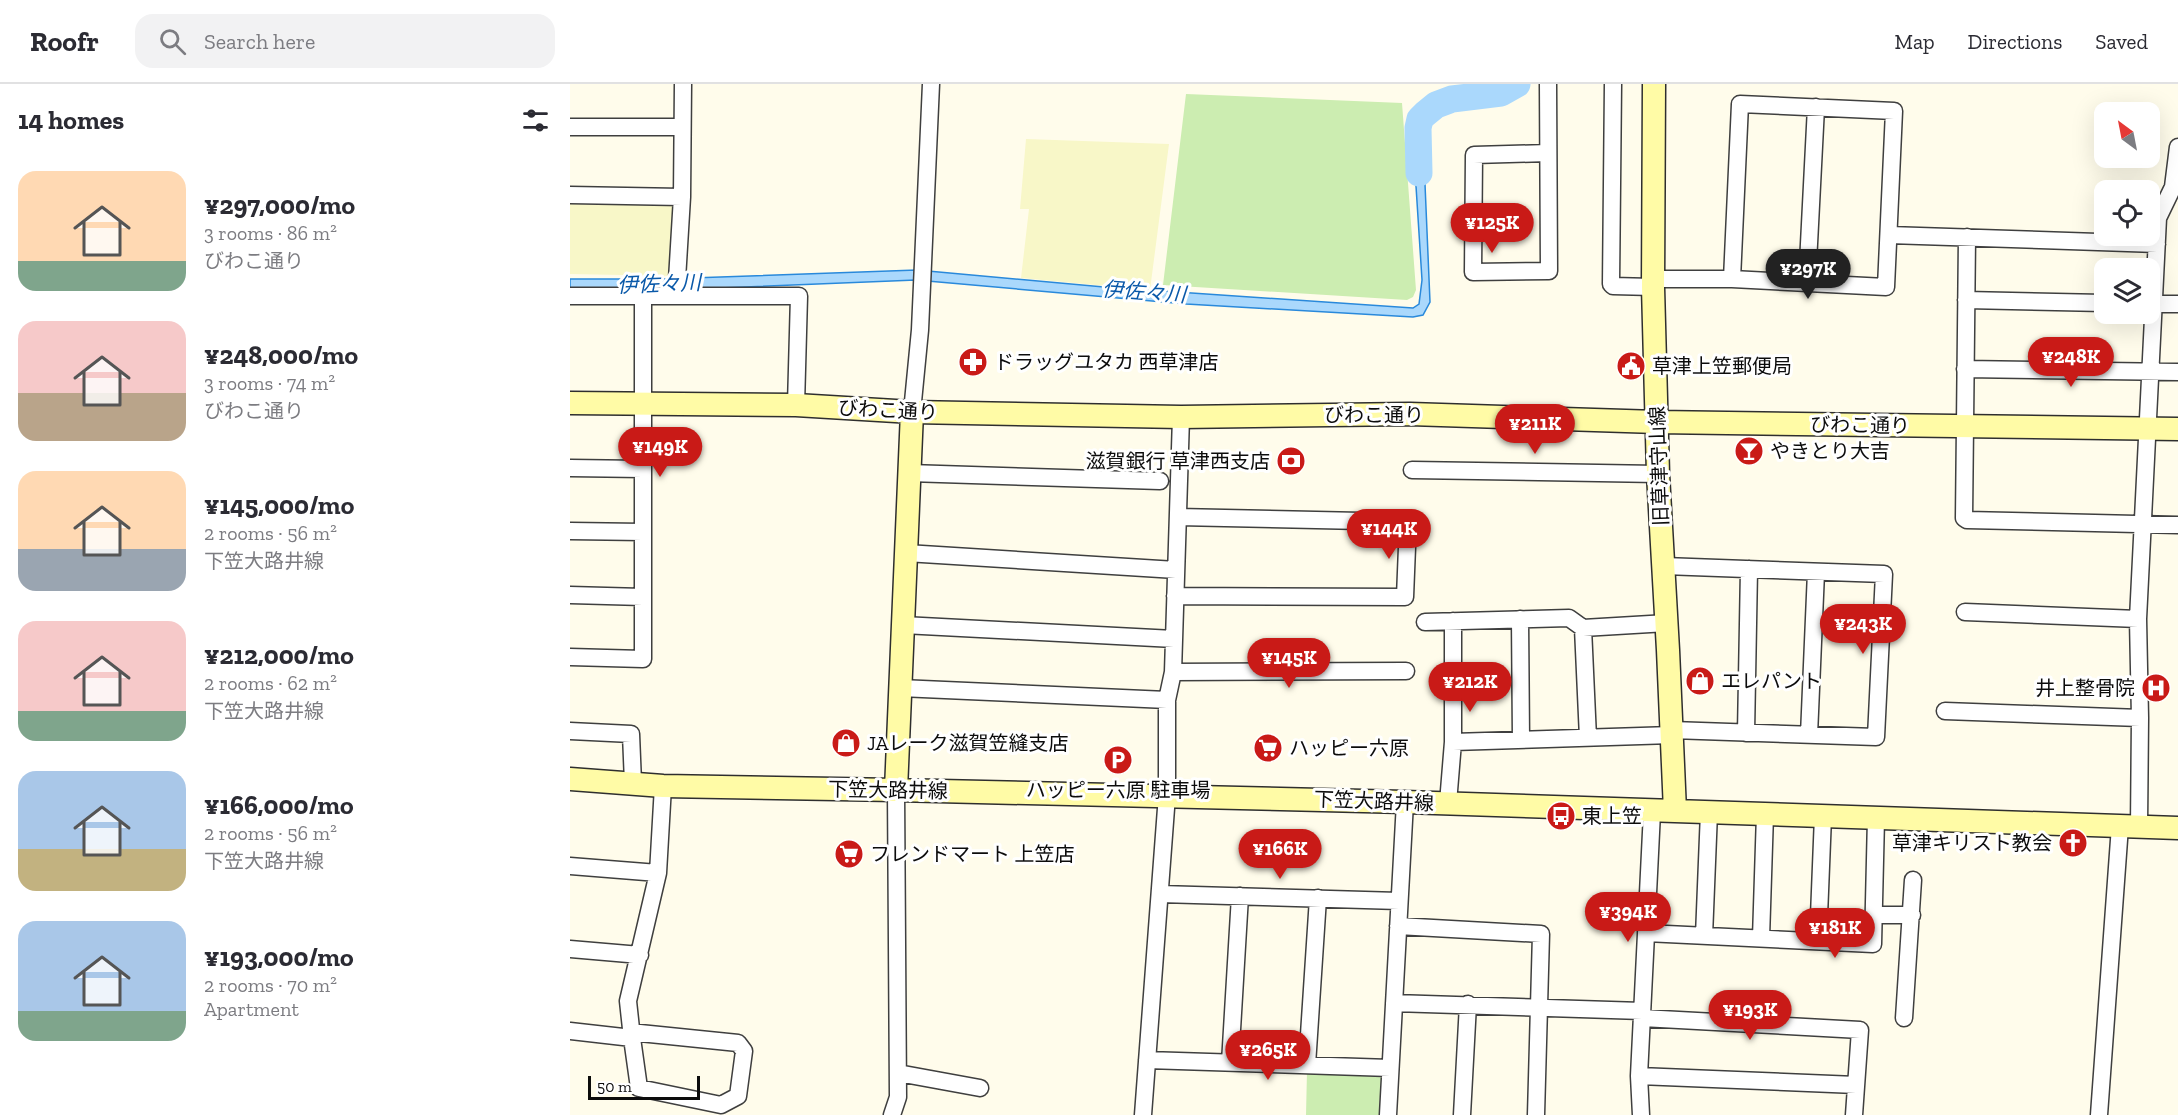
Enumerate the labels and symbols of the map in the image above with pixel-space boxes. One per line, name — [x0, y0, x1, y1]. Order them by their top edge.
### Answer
north arrow — [2094, 102, 2160, 168]
pin: ¥125K — [1450, 203, 1534, 254]
pin: ¥297K — [1766, 249, 1850, 300]
water label: 伊佐々川 — [617, 269, 703, 297]
water label: 伊佐々川 — [1101, 276, 1189, 307]
pin: ¥248K — [2029, 337, 2113, 388]
pharmacy icon: ドラッグユタカ 西草津店 — [957, 346, 989, 378]
place label: ドラッグユタカ 西草津店 — [994, 350, 1219, 374]
public building icon: 草津上笠郵便局 — [1615, 350, 1647, 382]
place label: 草津上笠郵便局 — [1652, 354, 1792, 378]
street label: びわこ通り — [837, 395, 939, 425]
street label: びわこ通り — [1324, 403, 1424, 427]
pin: ¥211K — [1493, 404, 1577, 455]
street label: 旧草津守山線 — [1645, 406, 1673, 526]
street label: びわこ通り — [1810, 412, 1910, 438]
pin: ¥149K — [618, 427, 702, 478]
bar icon: やきとり大吉 — [1733, 435, 1765, 467]
place label: やきとり大吉 — [1770, 439, 1890, 463]
bank icon: 滋賀銀行 草津西支店 — [1275, 445, 1307, 477]
place label: 滋賀銀行 草津西支店 — [1085, 449, 1270, 473]
pin: ¥144K — [1347, 509, 1431, 560]
pin: ¥243K — [1821, 604, 1905, 655]
pin: ¥145K — [1247, 638, 1331, 689]
pin: ¥212K — [1428, 662, 1512, 713]
shop icon: エレパント — [1684, 665, 1716, 697]
place label: エレパント — [1721, 669, 1822, 693]
hospital icon: 井上整骨院 — [2140, 672, 2172, 704]
place label: 井上整骨院 — [2035, 676, 2135, 700]
shop icon: JAレーク滋賀笠縫支店 — [830, 727, 862, 759]
place label: JAレーク滋賀笠縫支店 — [867, 731, 1068, 755]
supermarket icon: ハッピー六原 — [1252, 732, 1284, 764]
place label: ハッピー六原 — [1289, 736, 1409, 760]
parking icon: ハッピー六原 駐車場 — [1102, 744, 1134, 776]
street label: 下笠大路井線 — [828, 777, 948, 803]
place label: ハッピー六原 駐車場 — [1026, 778, 1210, 802]
street label: 下笠大路井線 — [1314, 787, 1434, 815]
bus stop icon: 東上笠 — [1545, 800, 1577, 832]
place label: 東上笠 — [1582, 804, 1642, 828]
church icon: 草津キリスト教会 — [2057, 827, 2089, 859]
pin: ¥166K — [1238, 829, 1322, 880]
place label: 草津キリスト教会 — [1892, 831, 2052, 855]
supermarket icon: フレンドマート 上笠店 — [833, 838, 865, 870]
place label: フレンドマート 上笠店 — [870, 842, 1075, 866]
pin: ¥394K — [1586, 892, 1670, 943]
pin: ¥181K — [1793, 908, 1877, 959]
pin: ¥193K — [1708, 990, 1792, 1041]
pin: ¥265K — [1226, 1030, 1310, 1081]
scale bar — [588, 1073, 700, 1100]

